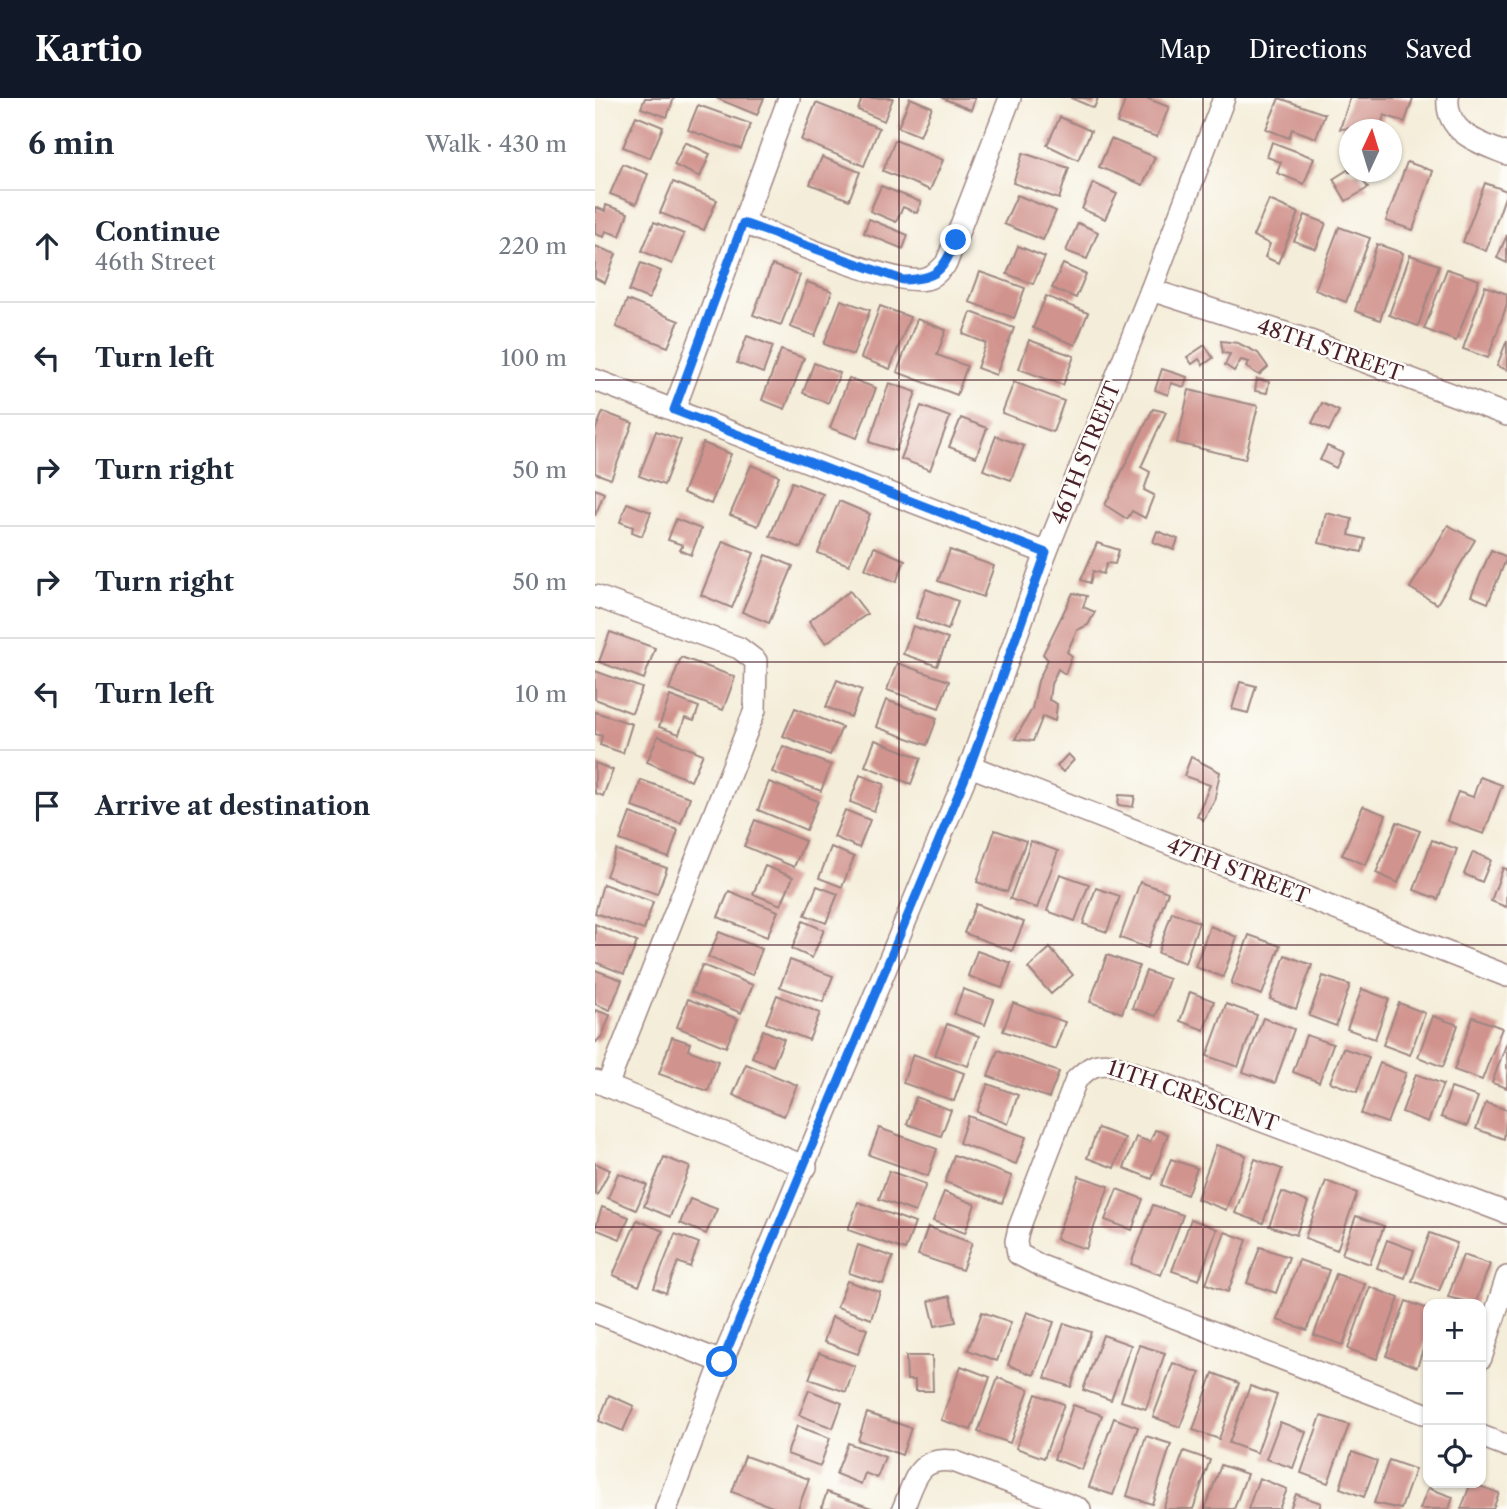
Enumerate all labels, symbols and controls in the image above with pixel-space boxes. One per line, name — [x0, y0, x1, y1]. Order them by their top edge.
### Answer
text: Kartio — [35, 29, 143, 70]
text: Map — [1159, 35, 1211, 64]
text: Directions — [1249, 35, 1367, 64]
text: Saved — [1405, 35, 1472, 64]
north arrow — [1339, 119, 1402, 182]
text: 6 min — [28, 125, 115, 162]
text: Walk · 430 m — [425, 130, 567, 158]
text: Continue — [95, 216, 220, 248]
route end — [940, 224, 971, 255]
icon: ahead — [28, 227, 66, 265]
text: 220 m — [498, 232, 567, 260]
text: 46th Street — [95, 248, 216, 276]
street label: 48TH STREET — [1254, 313, 1406, 386]
icon: left — [28, 339, 66, 377]
text: Turn left — [95, 342, 214, 374]
text: 100 m — [501, 344, 567, 372]
street label: 46TH STREET — [1046, 378, 1126, 528]
icon: right — [28, 451, 66, 489]
text: Turn right — [95, 454, 234, 486]
text: 50 m — [512, 456, 567, 484]
icon: right — [28, 563, 66, 601]
text: Turn right — [95, 566, 234, 598]
text: 50 m — [512, 568, 567, 596]
icon: left — [28, 675, 66, 713]
text: Turn left — [95, 678, 214, 710]
text: 10 m — [515, 680, 567, 708]
icon: arrive — [28, 787, 66, 825]
text: Arrive at destination — [95, 790, 370, 822]
street label: 47TH STREET — [1164, 832, 1313, 909]
street label: 11TH CRESCENT — [1104, 1055, 1282, 1137]
map controls — [1423, 1299, 1486, 1488]
button: + — [1423, 1299, 1486, 1362]
route start — [706, 1346, 737, 1377]
button: − — [1423, 1362, 1486, 1425]
button: locate — [1423, 1425, 1486, 1488]

